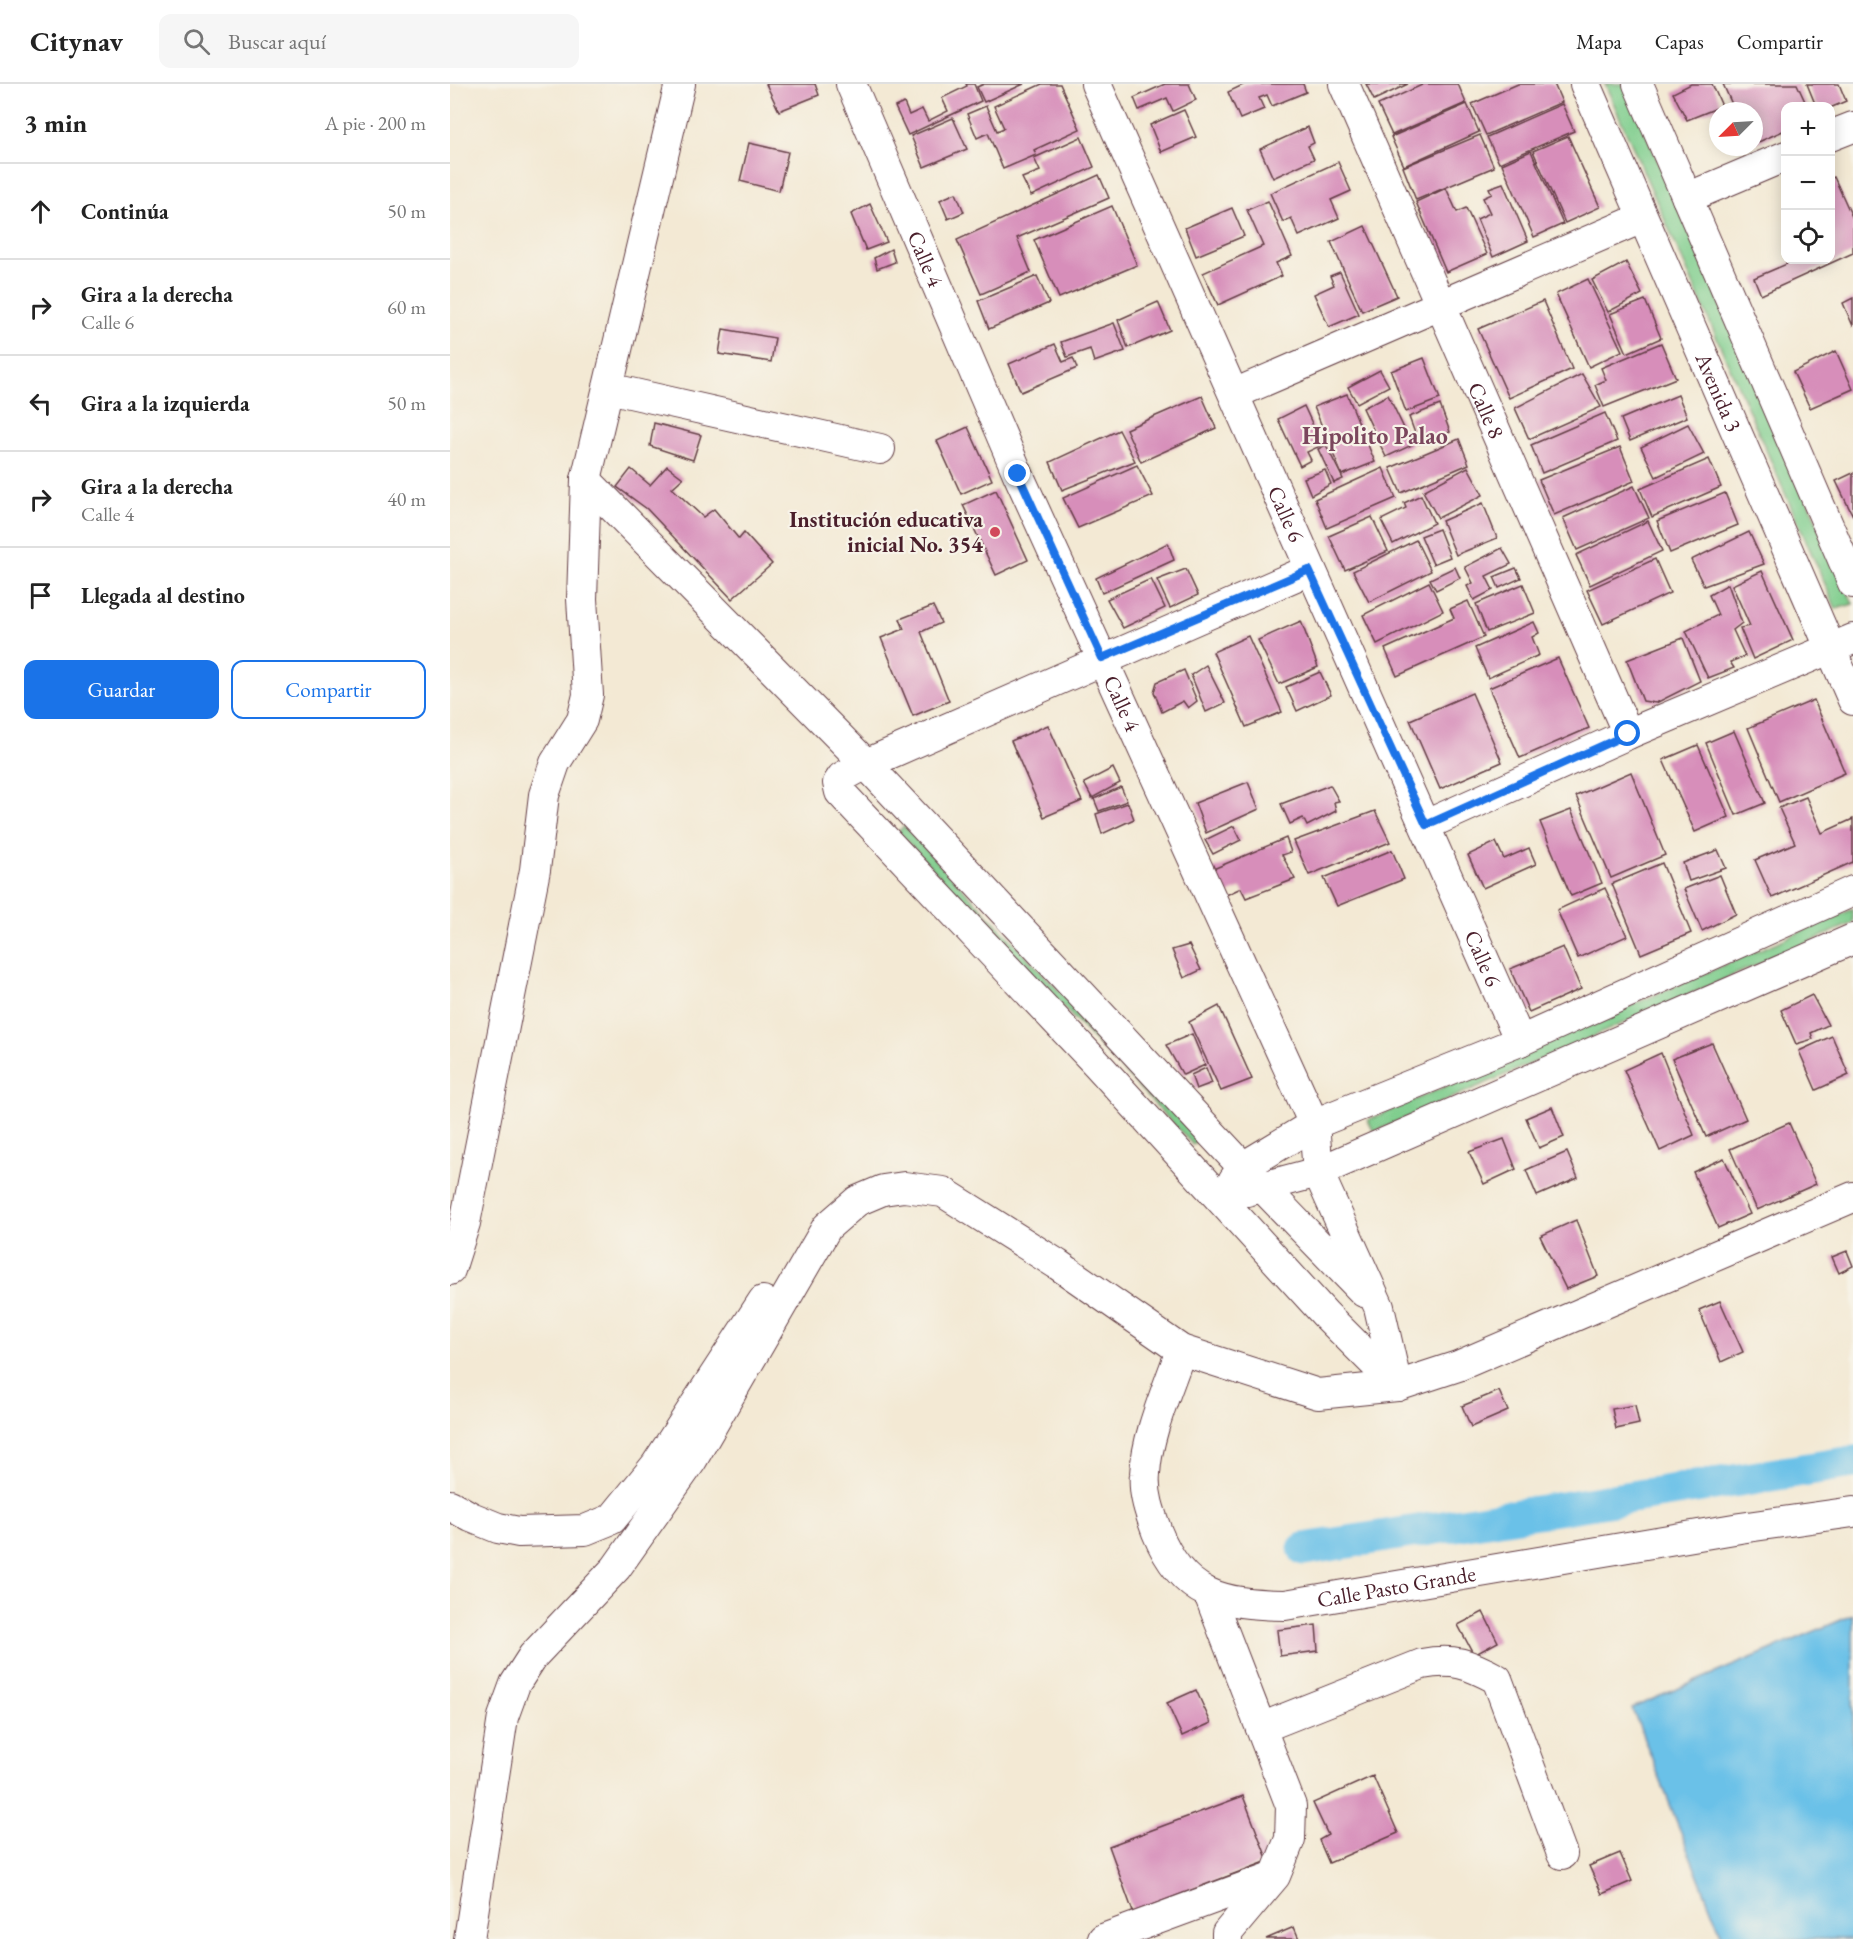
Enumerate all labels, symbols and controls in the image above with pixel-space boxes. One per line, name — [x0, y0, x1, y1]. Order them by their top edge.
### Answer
search box — [159, 14, 579, 68]
text: Citynav — [30, 23, 123, 59]
icon: search — [180, 25, 213, 58]
text: Buscar aquí — [228, 27, 326, 56]
text: Mapa — [1576, 28, 1622, 55]
text: Capas — [1655, 28, 1704, 55]
text: Compartir — [1737, 28, 1823, 55]
north arrow — [1709, 102, 1763, 156]
map controls — [1781, 102, 1835, 264]
button: + — [1781, 102, 1835, 156]
text: 3 min — [24, 106, 87, 140]
text: A pie · 200 m — [325, 110, 426, 136]
button: − — [1781, 156, 1835, 210]
icon: ahead — [24, 195, 57, 228]
text: Continúa — [81, 197, 169, 226]
text: 50 m — [387, 198, 426, 224]
button: locate — [1781, 210, 1835, 264]
street label: Calle 4 — [900, 226, 950, 292]
text: Gira a la derecha — [81, 280, 233, 309]
icon: right — [24, 291, 57, 324]
text: 60 m — [387, 294, 426, 320]
text: Calle 6 — [81, 309, 134, 335]
street label: Avenida 3 — [1688, 347, 1748, 436]
street label: Calle 8 — [1461, 378, 1511, 443]
icon: left — [24, 387, 57, 420]
text: Gira a la izquierda — [81, 389, 250, 418]
text: 50 m — [387, 390, 426, 416]
district label: Hipolito Palao — [1302, 420, 1448, 451]
route end — [1004, 460, 1030, 486]
text: Gira a la derecha — [81, 472, 233, 501]
street label: Calle 6 — [1261, 481, 1311, 547]
icon: right — [24, 483, 57, 516]
text: 40 m — [387, 486, 426, 512]
text: Calle 4 — [81, 501, 134, 527]
place label: Institución educativa inicial No. 354 — [789, 505, 983, 559]
marker: Institución educativa inicial No. 354 — [988, 525, 1002, 539]
icon: arrive — [24, 579, 57, 612]
text: Llegada al destino — [81, 581, 245, 610]
button: Guardar — [24, 660, 219, 719]
button: Compartir — [231, 660, 426, 719]
street label: Calle 4 — [1097, 671, 1147, 736]
route start — [1614, 720, 1640, 746]
street label: Calle 6 — [1458, 926, 1508, 991]
street label: Calle Pasto Grande — [1315, 1559, 1478, 1614]

